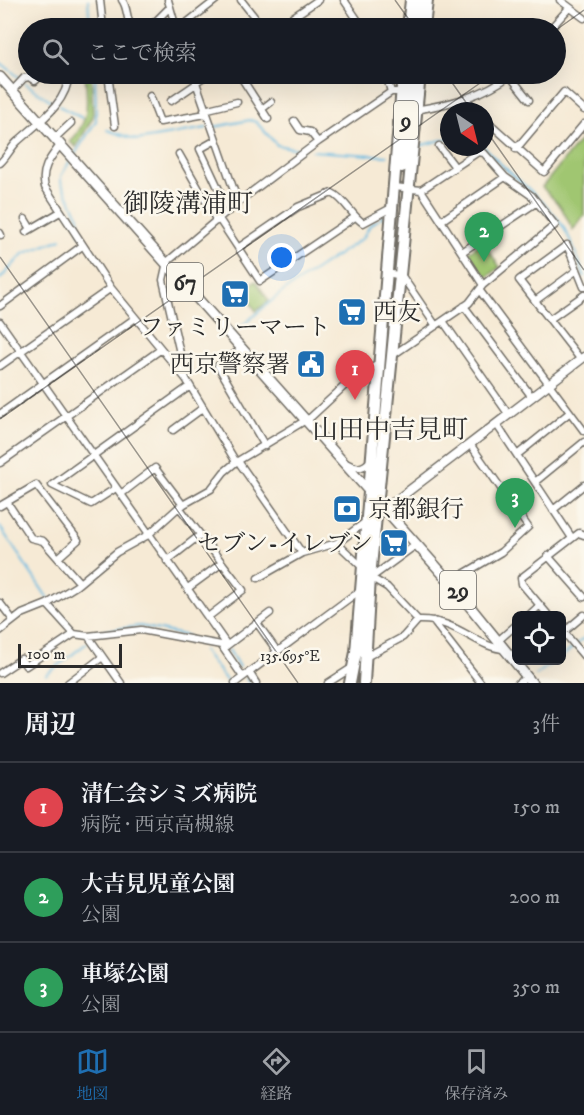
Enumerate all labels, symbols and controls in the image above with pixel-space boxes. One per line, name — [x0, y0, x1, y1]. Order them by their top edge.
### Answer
search box — [18, 18, 566, 84]
icon: search — [39, 35, 72, 68]
text: ここで検索 — [87, 40, 197, 67]
road number: 9 — [394, 101, 418, 139]
north arrow — [440, 102, 494, 156]
district label: 御陵溝浦町 — [123, 188, 253, 221]
pin: 2 — [464, 212, 504, 262]
your location — [267, 243, 296, 272]
road number: 67 — [167, 263, 203, 301]
supermarket icon: ファミリーマート — [219, 278, 251, 310]
supermarket icon: 西友 — [336, 296, 368, 328]
place label: 西友 — [373, 298, 421, 328]
place label: ファミリーマート — [139, 313, 331, 343]
public building icon: 西京警察署 — [295, 348, 327, 380]
place label: 西京警察署 — [170, 350, 290, 380]
pin: 1 — [336, 350, 374, 400]
district label: 山田中吉見町 — [312, 414, 468, 447]
pin: 3 — [496, 478, 534, 528]
bank icon: 京都銀行 — [331, 493, 363, 525]
place label: 京都銀行 — [368, 495, 464, 525]
supermarket icon: セブン-イレブン — [378, 527, 410, 559]
place label: セブン-イレブン — [197, 529, 373, 559]
road number: 29 — [440, 571, 476, 609]
map controls — [512, 611, 566, 665]
button: locate — [512, 611, 566, 665]
scale bar — [18, 641, 122, 668]
text: 100 m — [27, 644, 66, 664]
text: 135.695°E — [260, 647, 320, 666]
text: 周辺 — [24, 709, 76, 742]
text: 3件 — [533, 712, 560, 737]
text: 清仁会シミズ病院 — [81, 781, 257, 808]
text: 1 — [40, 795, 47, 820]
text: 150 m — [513, 795, 560, 820]
text: 病院 · 西京高槻線 — [81, 813, 234, 838]
text: 大吉見児童公園 — [81, 871, 235, 898]
text: 2 — [39, 885, 48, 910]
text: 200 m — [509, 885, 560, 910]
text: 公園 — [81, 903, 121, 928]
text: 車塚公園 — [81, 961, 169, 988]
text: 3 — [40, 975, 47, 1000]
text: 350 m — [513, 975, 560, 1000]
text: 公園 — [81, 993, 121, 1018]
tab: 地図 — [76, 1045, 109, 1104]
tab: 経路 — [260, 1045, 293, 1104]
tab: 保存済み — [444, 1045, 508, 1104]

